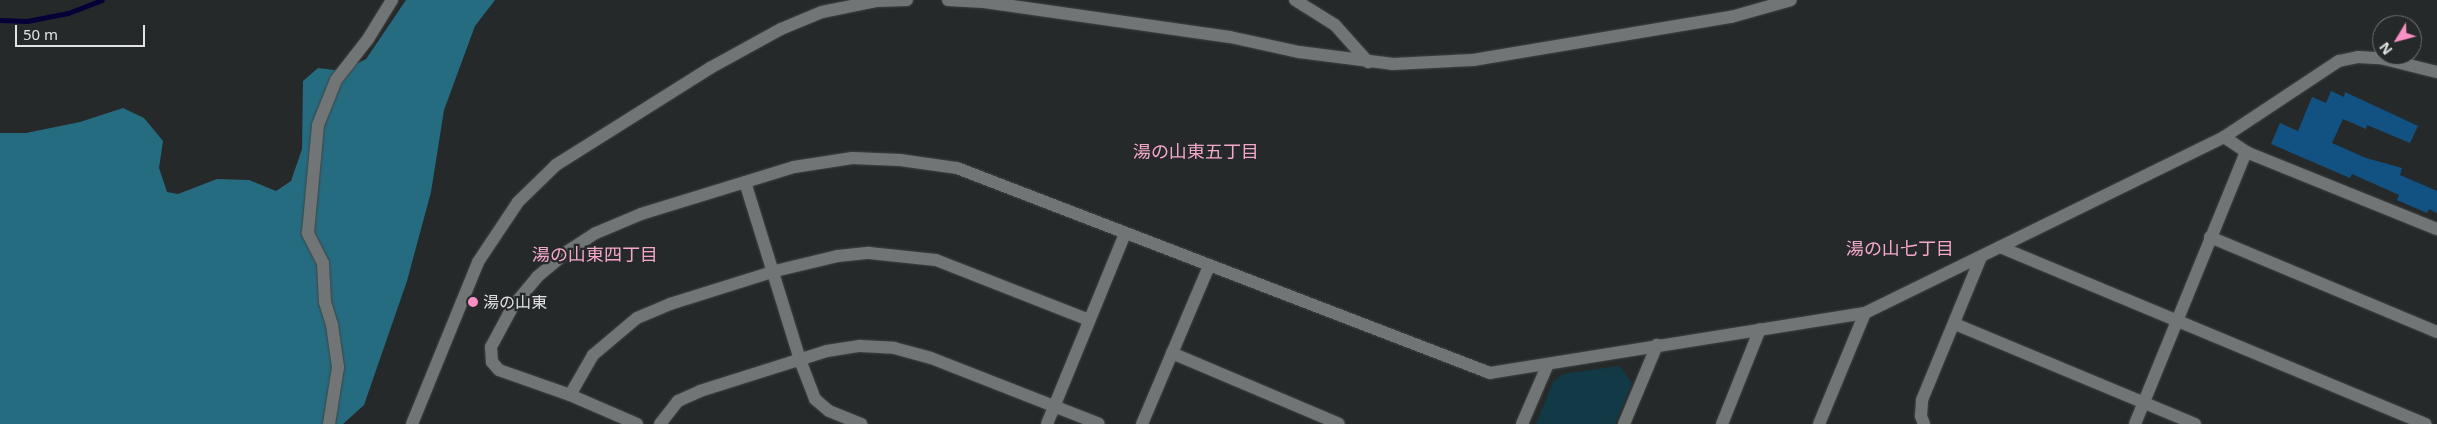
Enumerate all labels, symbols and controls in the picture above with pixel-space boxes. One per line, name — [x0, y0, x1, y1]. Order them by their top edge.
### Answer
scale bar — [18, 15, 148, 47]
north arrow — [2372, 15, 2422, 65]
text: 50 m — [23, 24, 58, 44]
text: N — [2374, 38, 2396, 59]
district label: 湯の山東五丁目 — [1133, 140, 1259, 162]
district label: 湯の山七丁目 — [1846, 237, 1954, 259]
district label: 湯の山東四丁目 — [532, 243, 658, 265]
place label: 湯の山東 — [483, 292, 547, 312]
marker: 湯の山東 — [467, 296, 479, 308]

